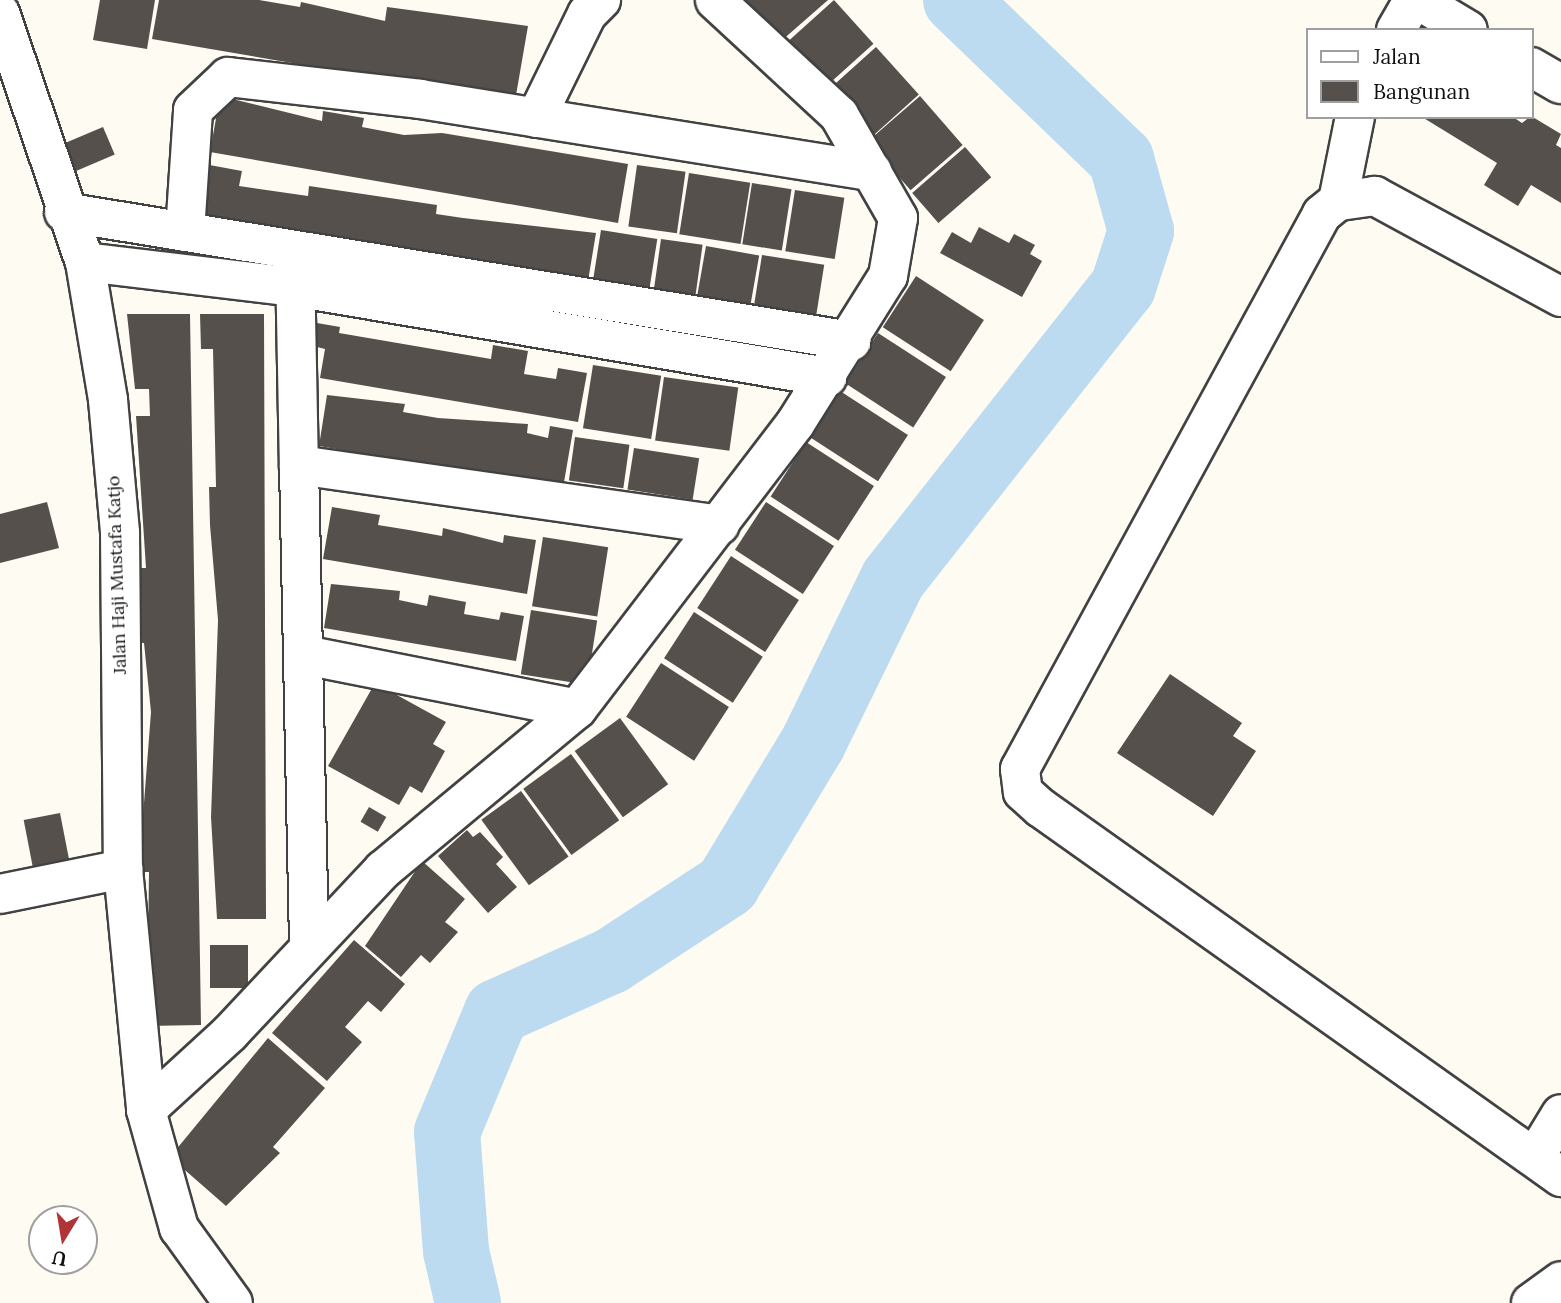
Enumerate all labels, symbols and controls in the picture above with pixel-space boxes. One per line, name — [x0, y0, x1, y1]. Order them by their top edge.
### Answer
legend — [1306, 28, 1533, 119]
text: Jalan — [1373, 43, 1421, 70]
text: Bangunan — [1373, 78, 1470, 105]
street label: Jalan Haji Mustafa Katjo — [103, 475, 131, 675]
north arrow — [28, 1205, 98, 1275]
text: U — [50, 1245, 69, 1272]

